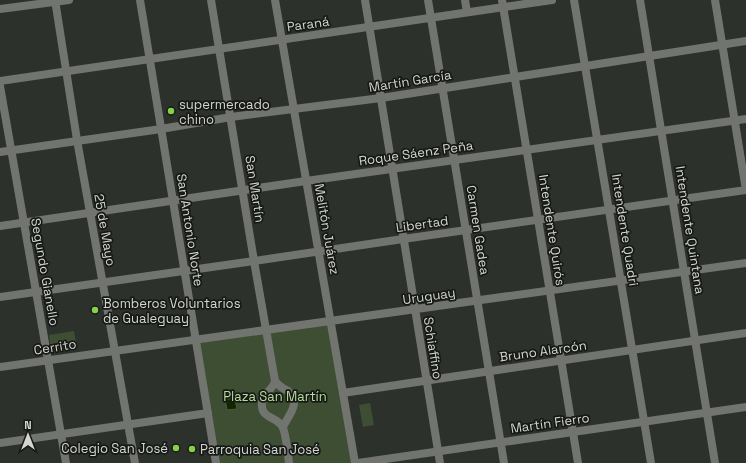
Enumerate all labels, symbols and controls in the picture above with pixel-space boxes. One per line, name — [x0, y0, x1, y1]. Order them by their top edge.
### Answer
street label: Paraná — [286, 13, 331, 35]
street label: Martín García — [368, 66, 453, 96]
place label: supermercado chino — [179, 96, 270, 128]
marker: supermercado chino — [166, 106, 176, 116]
street label: Roque Sáenz Peña — [358, 136, 475, 169]
street label: San Martín — [241, 154, 269, 224]
street label: Intendente Quintana — [671, 165, 709, 296]
street label: San Antonio Norte — [173, 172, 207, 288]
street label: Intendente Quirós — [535, 173, 569, 287]
street label: Intendente Quadri — [608, 173, 642, 287]
street label: Melitón Juárez — [311, 182, 343, 276]
street label: Carmen Gadea — [463, 184, 494, 276]
street label: 25 de Mayo — [90, 193, 120, 267]
street label: Libertad — [395, 212, 449, 236]
street label: Segundo Gianello — [27, 217, 63, 327]
street label: Uruguay — [402, 284, 456, 308]
place label: Bomberos Voluntarios de Gualeguay — [103, 295, 241, 327]
marker: Bomberos Voluntarios de Gualeguay — [90, 305, 100, 315]
street label: Schiaffino — [420, 316, 446, 380]
street label: Cerrito — [33, 335, 77, 359]
street label: Bruno Alarcón — [498, 336, 588, 366]
park label: Plaza San Martín — [223, 388, 327, 405]
street label: Martín Fierro — [509, 409, 591, 437]
north arrow — [8, 415, 48, 455]
text: N — [24, 418, 32, 432]
place label: Colegio San José — [61, 440, 168, 457]
place label: Parroquia San José — [200, 441, 320, 458]
marker: Colegio San José — [171, 443, 181, 453]
marker: Parroquia San José — [187, 444, 197, 454]

